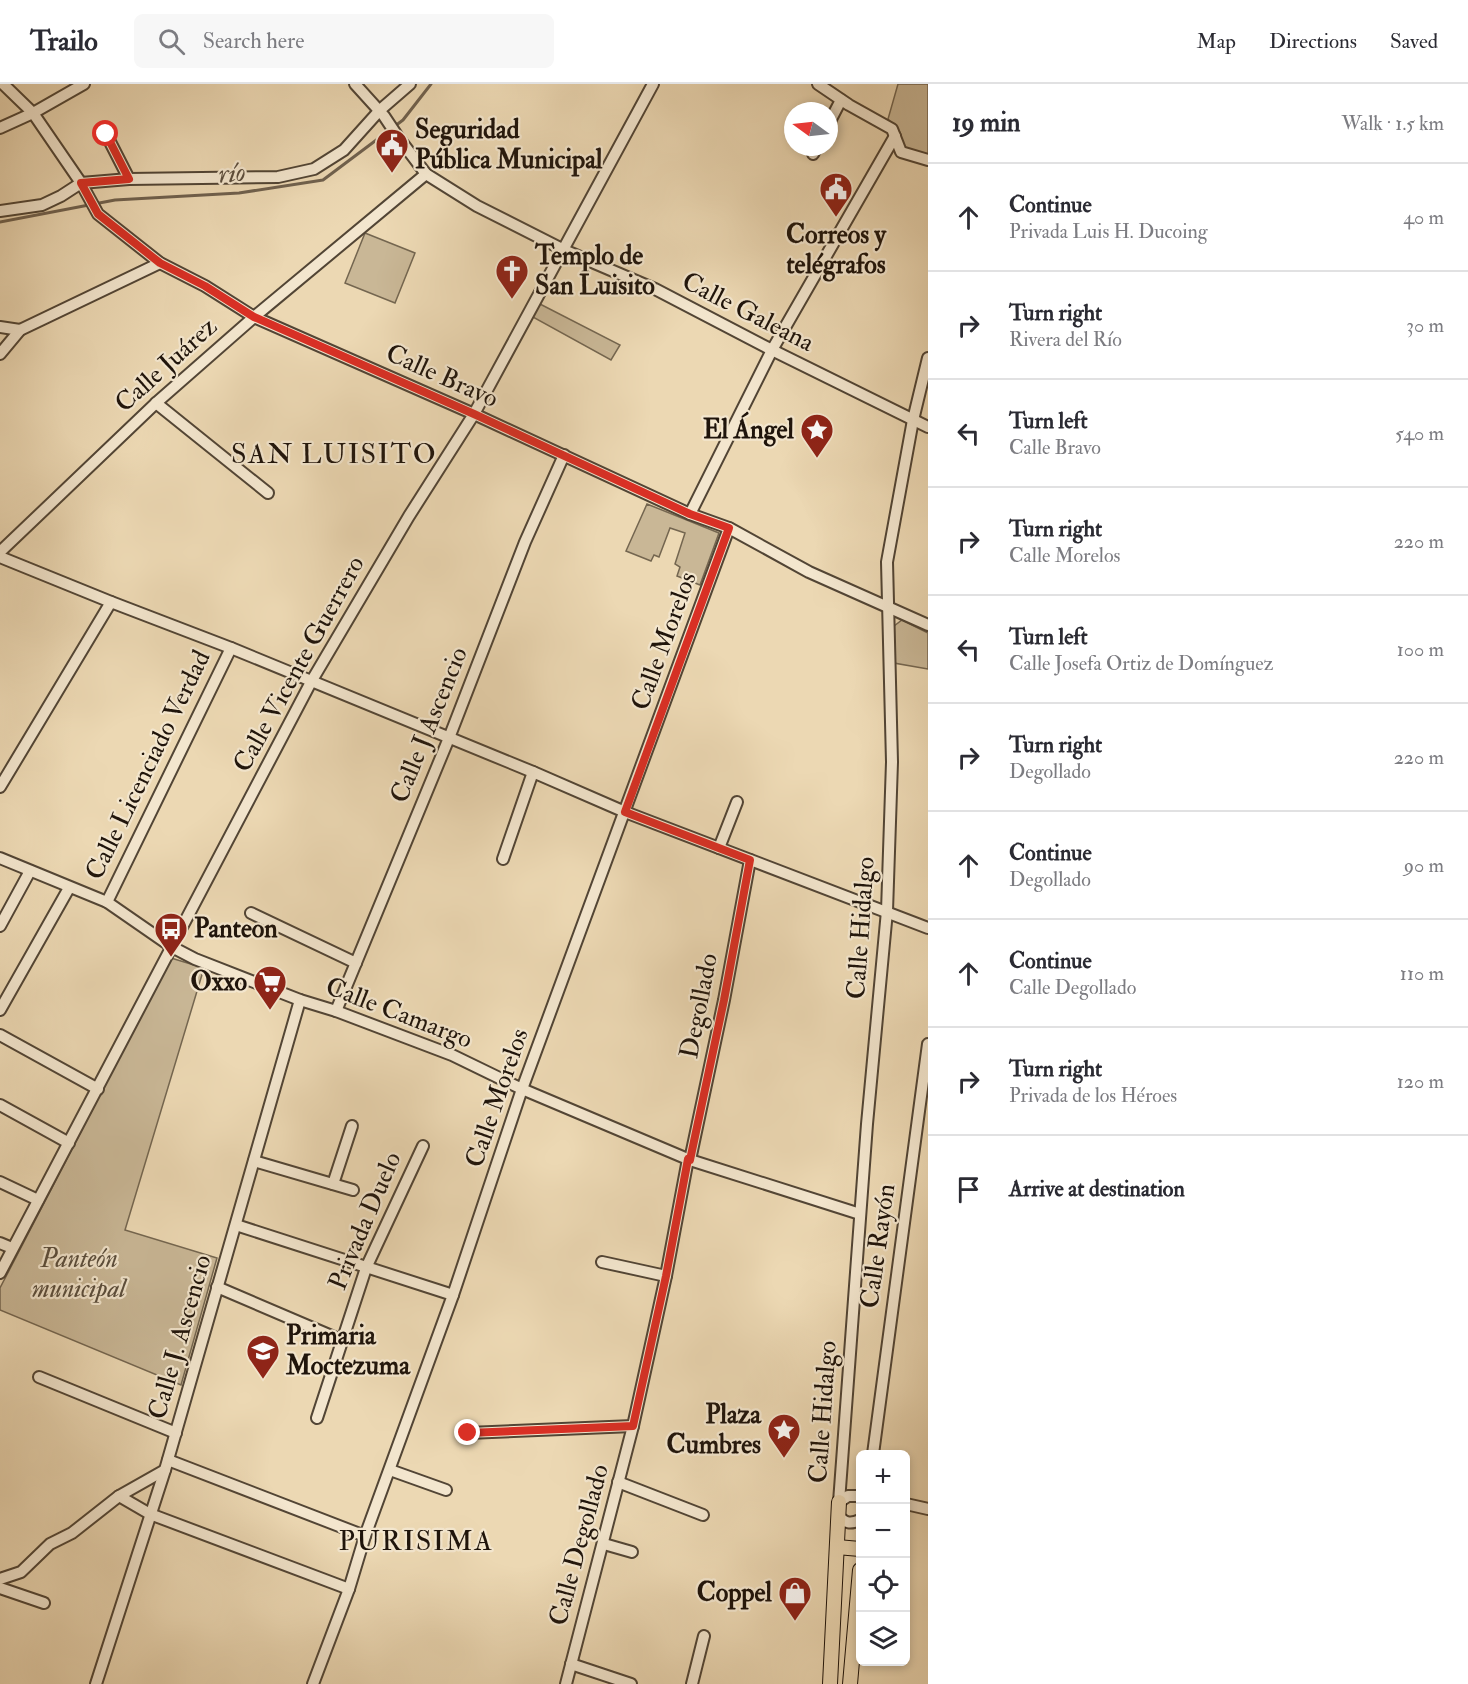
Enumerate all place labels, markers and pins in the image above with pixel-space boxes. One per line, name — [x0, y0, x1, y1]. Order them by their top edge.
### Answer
place label: Seguridad Pública Municipal — [415, 114, 603, 177]
public building icon: Seguridad Pública Municipal — [374, 127, 410, 174]
public building icon: Correos y telégrafos — [818, 171, 854, 218]
place label: Correos y telégrafos — [786, 219, 888, 282]
place label: Templo de San Luisito — [534, 240, 655, 302]
church icon: Templo de San Luisito — [494, 253, 530, 300]
place label: El Ángel — [703, 411, 794, 447]
place icon: El Ángel — [799, 412, 835, 459]
bus stop icon: Panteon — [153, 911, 189, 958]
place label: Panteon — [194, 913, 278, 945]
supermarket icon: Oxxo — [252, 964, 288, 1011]
place label: Oxxo — [190, 966, 247, 998]
place label: Primaria Moctezuma — [285, 1320, 411, 1382]
school or university icon: Primaria Moctezuma — [245, 1333, 281, 1380]
place label: Plaza Cumbres — [667, 1399, 762, 1461]
place icon: Plaza Cumbres — [766, 1412, 802, 1459]
shop icon: Coppel — [777, 1575, 813, 1622]
place label: Coppel — [697, 1577, 772, 1610]

